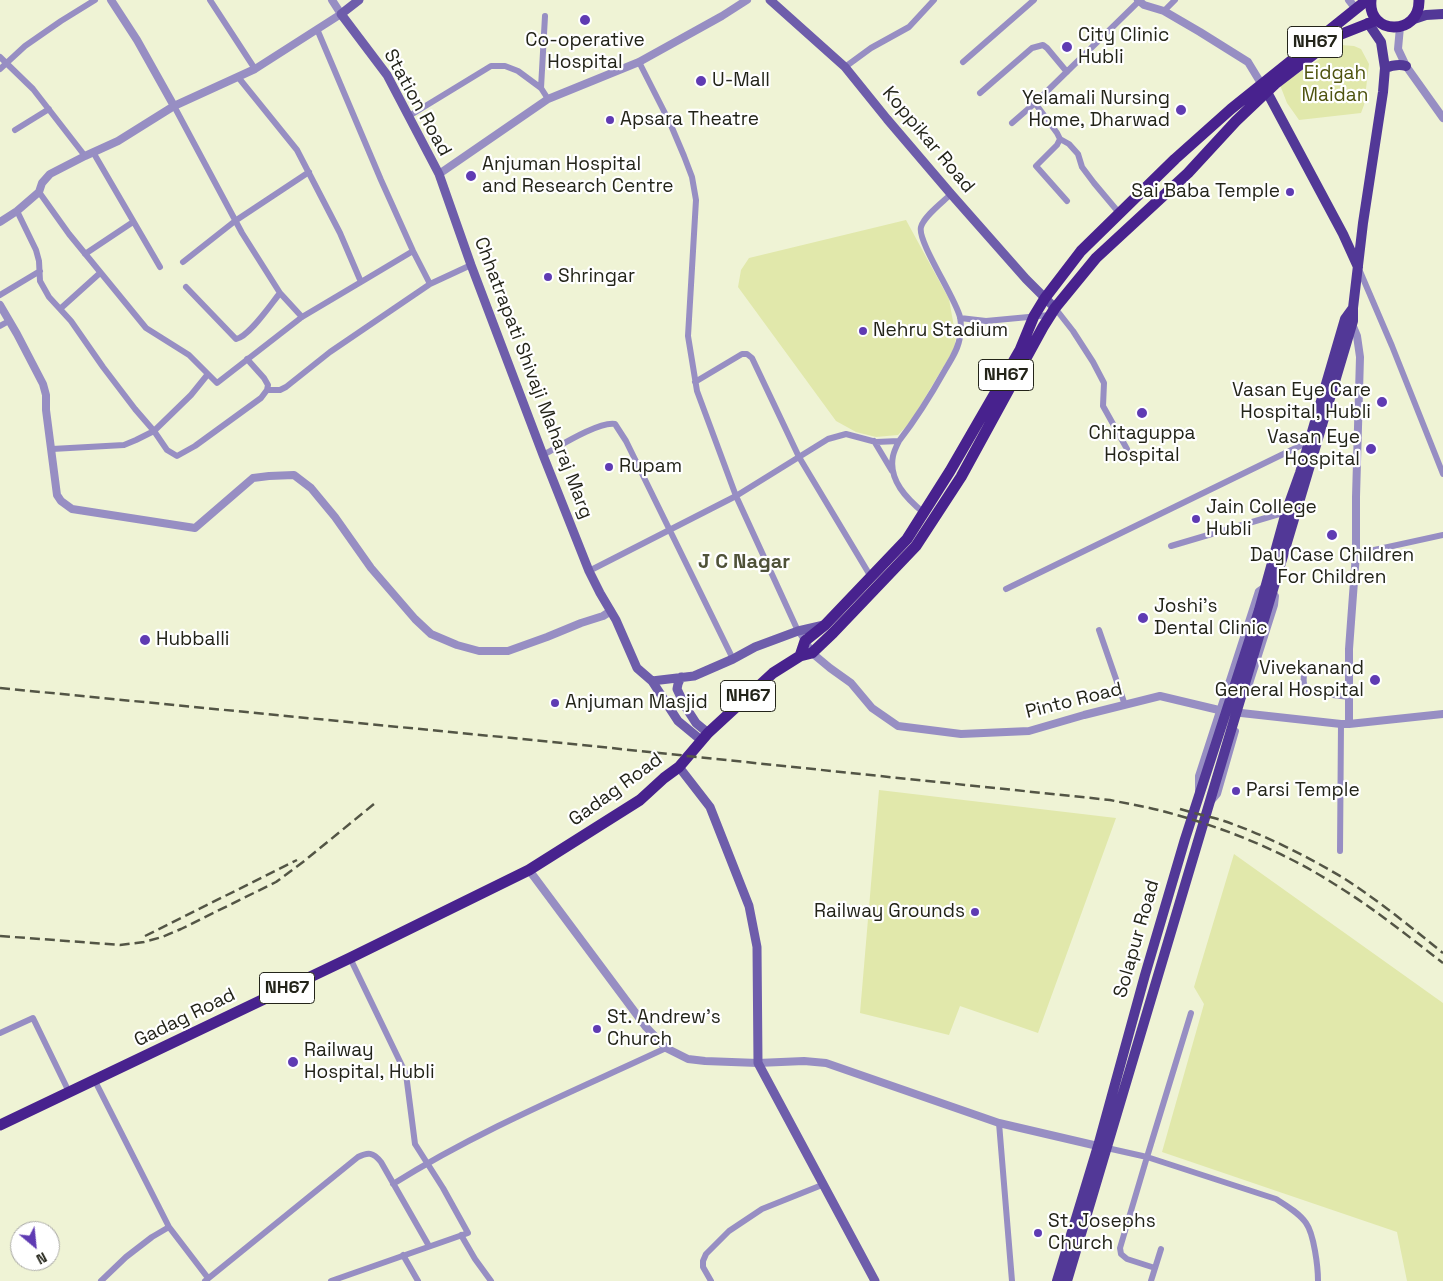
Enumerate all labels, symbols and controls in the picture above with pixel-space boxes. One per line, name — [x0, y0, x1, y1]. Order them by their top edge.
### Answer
marker: Co-operative Hospital — [578, 13, 592, 27]
place label: City Clinic Hubli — [1078, 25, 1169, 69]
road number: NH67 — [1288, 27, 1342, 58]
place label: Co-operative Hospital — [525, 30, 645, 74]
marker: City Clinic Hubli — [1060, 40, 1074, 54]
street label: Station Road — [378, 45, 456, 161]
park label: Eidgah Maidan — [1302, 63, 1368, 107]
place label: U-Mall — [712, 70, 770, 92]
marker: U-Mall — [694, 74, 708, 88]
street label: Koppikar Road — [877, 82, 979, 198]
place label: Yelamali Nursing Home, Dharwad — [1022, 88, 1170, 132]
marker: Yelamali Nursing Home, Dharwad — [1174, 103, 1188, 117]
place label: Apsara Theatre — [620, 109, 759, 131]
marker: Apsara Theatre — [604, 114, 616, 126]
place label: Anjuman Hospital and Research Centre — [482, 154, 673, 198]
marker: Anjuman Hospital and Research Centre — [464, 169, 478, 183]
place label: Sai Baba Temple — [1131, 181, 1280, 203]
marker: Sai Baba Temple — [1284, 186, 1296, 198]
street label: Chhatrapati Shivaji Maharaj Marg — [469, 234, 597, 522]
place label: Shringar — [558, 266, 635, 288]
marker: Shringar — [542, 271, 554, 283]
place label: Nehru Stadium — [873, 320, 1008, 342]
marker: Nehru Stadium — [857, 325, 869, 337]
road number: NH67 — [978, 360, 1034, 390]
place label: Vasan Eye Care Hospital, Hubli — [1232, 380, 1371, 424]
marker: Vasan Eye Care Hospital, Hubli — [1375, 395, 1389, 409]
marker: Chitaguppa Hospital — [1135, 406, 1149, 420]
place label: Chitaguppa Hospital — [1088, 423, 1196, 467]
place label: Vasan Eye Hospital — [1267, 427, 1360, 471]
marker: Vasan Eye Hospital — [1364, 442, 1378, 456]
place label: Rupam — [619, 456, 682, 478]
marker: Rupam — [603, 461, 615, 473]
place label: Jain College Hubli — [1206, 497, 1317, 541]
marker: Jain College Hubli — [1190, 513, 1202, 525]
marker: Day Case Children For Children — [1325, 528, 1339, 542]
place label: Day Case Children For Children — [1250, 545, 1414, 589]
district label: J C Nagar — [698, 551, 790, 575]
place label: Joshi’s Dental Clinic — [1154, 596, 1268, 640]
marker: Joshi’s Dental Clinic — [1136, 611, 1150, 625]
place label: Hubballi — [156, 629, 229, 651]
marker: Hubballi — [138, 633, 152, 647]
place label: Vivekanand General Hospital — [1215, 658, 1364, 702]
marker: Vivekanand General Hospital — [1368, 673, 1382, 687]
street label: Pinto Road — [1023, 678, 1125, 724]
road number: NH67 — [720, 680, 776, 711]
place label: Anjuman Masjid — [565, 692, 708, 714]
marker: Anjuman Masjid — [549, 697, 561, 709]
street label: Gadag Road — [565, 748, 667, 832]
place label: Parsi Temple — [1246, 780, 1360, 802]
marker: Parsi Temple — [1230, 785, 1242, 797]
street label: Solapur Road — [1109, 877, 1165, 1001]
place label: Railway Grounds — [814, 901, 965, 923]
marker: Railway Grounds — [969, 906, 981, 918]
road number: NH67 — [260, 972, 314, 1004]
street label: Gadag Road — [131, 984, 239, 1052]
place label: St. Andrew's Church — [607, 1007, 721, 1051]
marker: St. Andrew's Church — [591, 1023, 603, 1035]
place label: Railway Hospital, Hubli — [304, 1040, 435, 1084]
marker: Railway Hospital, Hubli — [286, 1055, 300, 1069]
place label: St. Josephs Church — [1048, 1211, 1156, 1255]
north arrow — [10, 1221, 60, 1271]
marker: St. Josephs Church — [1032, 1227, 1044, 1239]
text: N — [33, 1248, 50, 1269]

